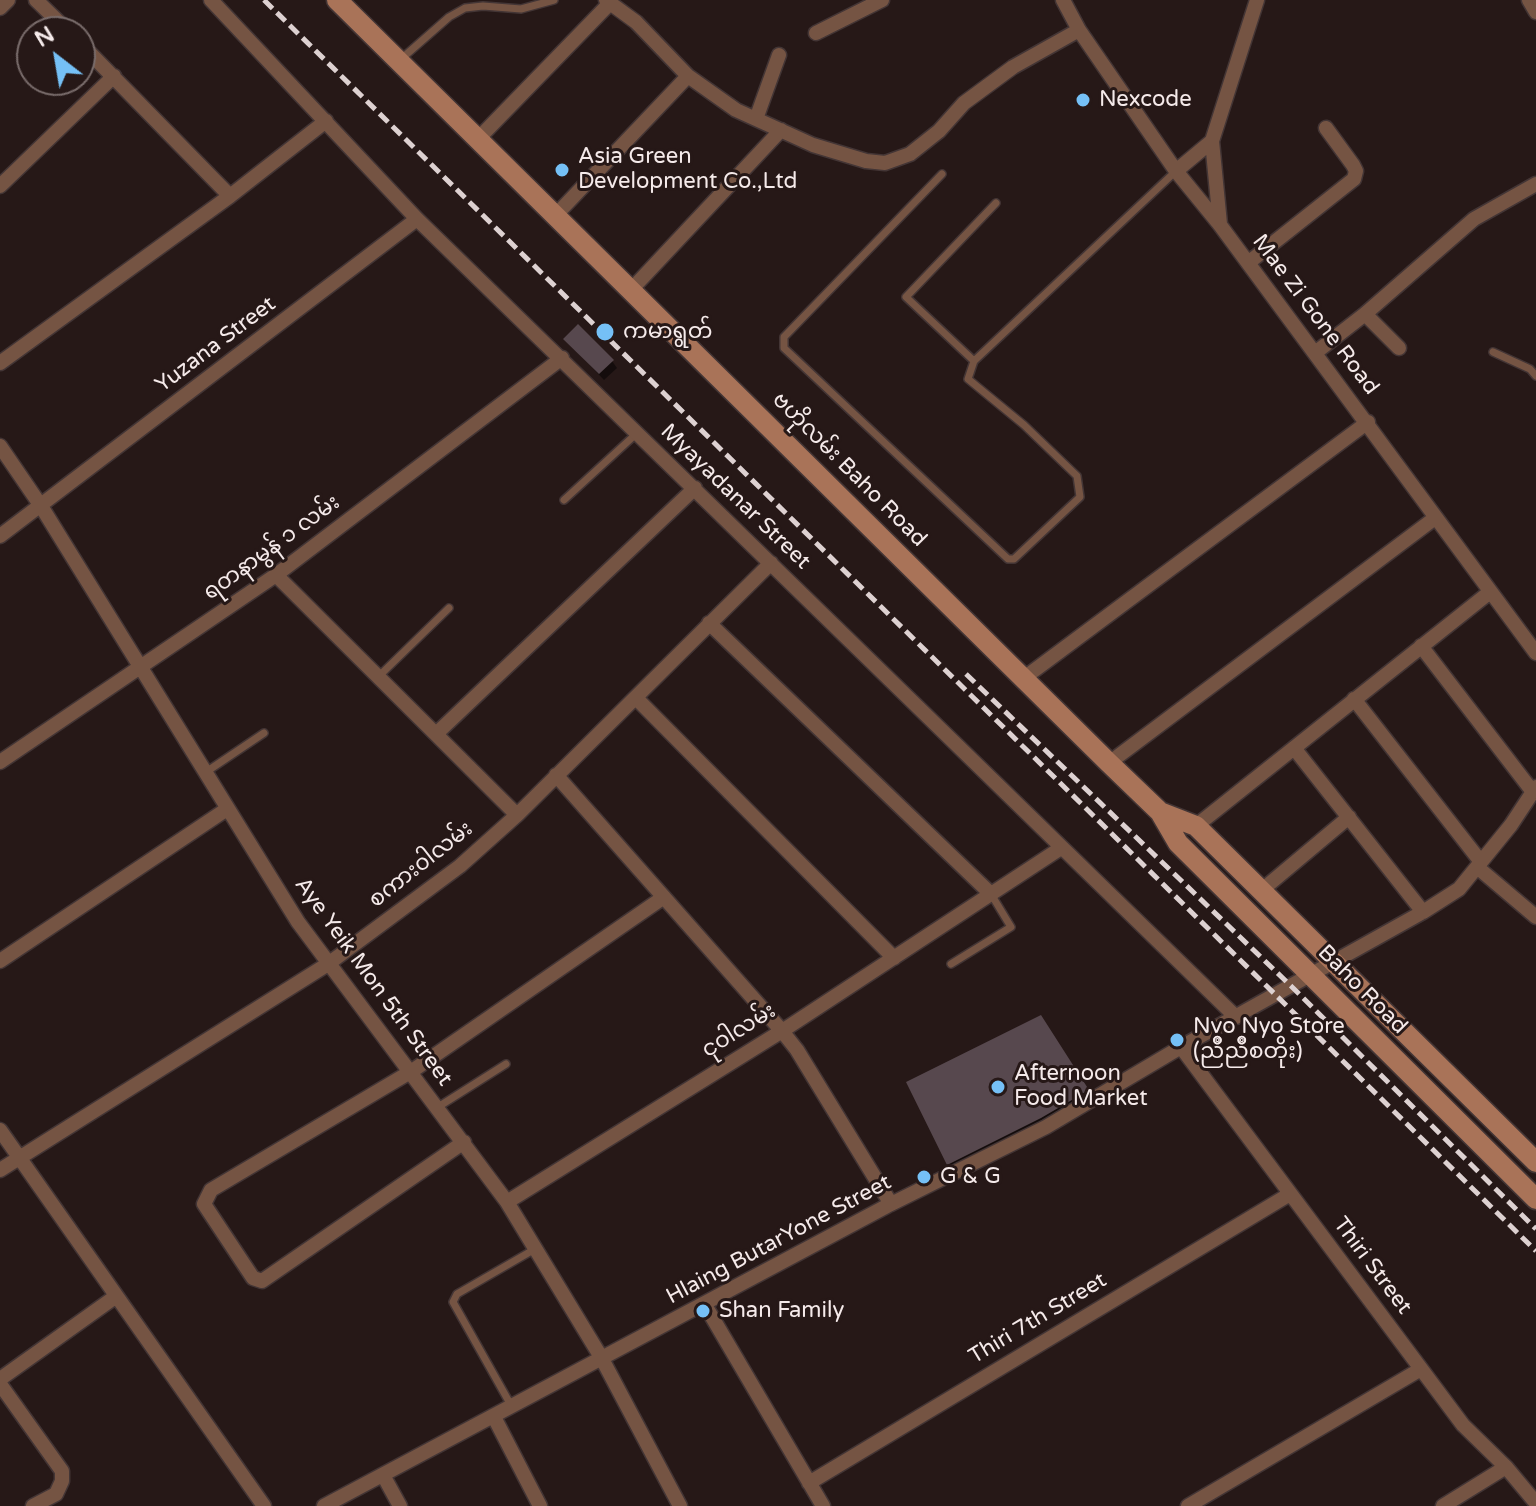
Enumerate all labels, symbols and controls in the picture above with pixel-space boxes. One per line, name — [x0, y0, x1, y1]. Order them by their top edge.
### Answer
north arrow — [16, 16, 96, 96]
text: N — [30, 21, 59, 53]
place label: Nexcode — [1099, 87, 1192, 113]
marker: Nexcode — [1074, 91, 1092, 109]
place label: Asia Green Development Co.,Ltd — [578, 144, 797, 196]
marker: Asia Green Development Co.,Ltd — [553, 161, 571, 179]
street label: Mae Zi Gone Road — [1246, 230, 1384, 400]
street label: Yuzana Street — [151, 291, 281, 399]
place label: ကမာရွတ် — [623, 319, 712, 345]
marker: ကမာရွတ် — [594, 321, 616, 343]
street label: ဗဟိုလမ်း Baho Road — [766, 387, 932, 553]
street label: Myayadanar Street — [655, 419, 815, 575]
street label: ရတနာမွန် ၁ လမ်း — [199, 490, 345, 606]
street label: စကား၀ါလမ်း — [364, 816, 478, 914]
street label: Aye Yeik Mon 5th Street — [289, 873, 457, 1091]
street label: Baho Road — [1312, 940, 1412, 1040]
street label: ငုဝါလမ်း — [697, 998, 781, 1064]
place label: Nyo Nyo Store (ညိဳညိဳစတိုး) — [1193, 1014, 1345, 1066]
marker: Nyo Nyo Store (ညိဳညိဳစတိုး) — [1168, 1031, 1186, 1049]
place label: Afternoon Food Market — [1014, 1061, 1148, 1112]
marker: Afternoon Food Market — [989, 1078, 1007, 1096]
place label: G & G — [940, 1164, 1001, 1190]
marker: G & G — [915, 1168, 933, 1186]
street label: Hlaing ButarYone Street — [662, 1170, 896, 1310]
street label: Thiri Street — [1327, 1212, 1417, 1320]
street label: Thiri 7th Street — [964, 1268, 1112, 1370]
place label: Shan Family — [719, 1298, 844, 1324]
marker: Shan Family — [694, 1302, 712, 1320]

